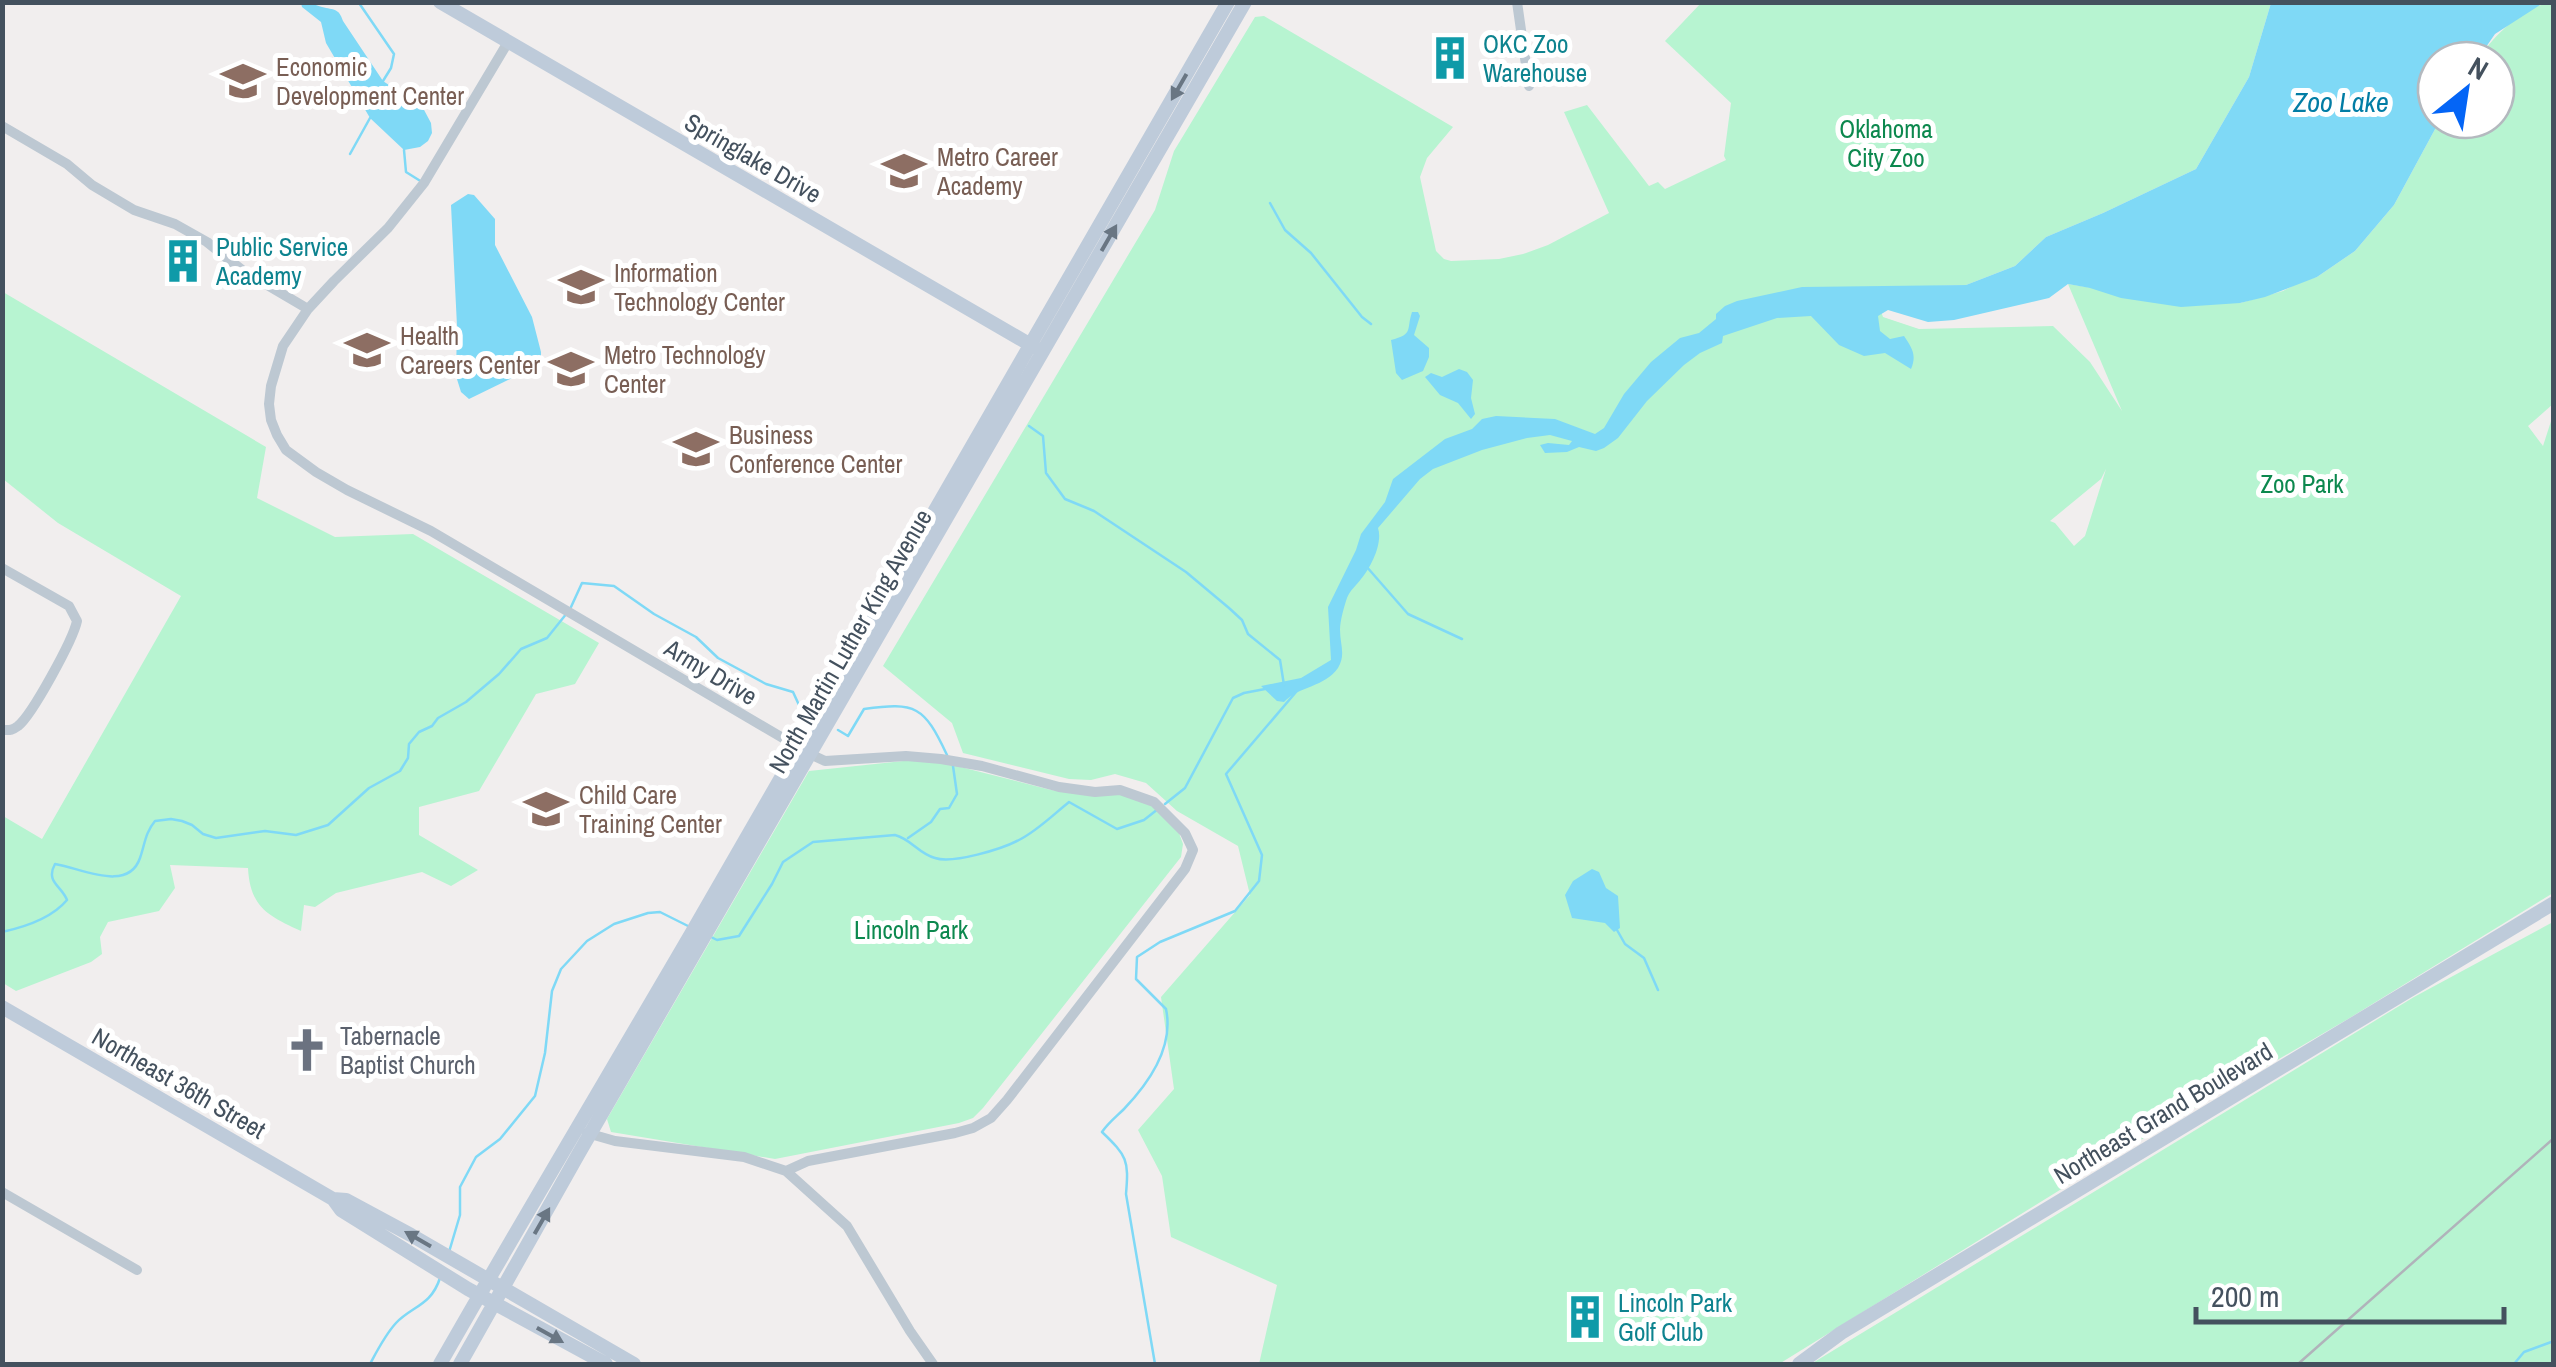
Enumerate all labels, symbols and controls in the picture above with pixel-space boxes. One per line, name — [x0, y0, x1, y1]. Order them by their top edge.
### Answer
place label: OKC Zoo Warehouse — [1483, 27, 1587, 90]
building icon: OKC Zoo Warehouse — [1426, 34, 1474, 82]
north arrow — [2416, 40, 2516, 140]
text: N — [2462, 48, 2495, 89]
place label: Economic Development Center — [276, 50, 464, 113]
school or university icon: Economic Development Center — [219, 57, 267, 105]
one-way arrow — [1170, 73, 1188, 101]
water label: Zoo Lake — [2292, 83, 2389, 121]
street label: Springlake Drive — [678, 105, 828, 211]
park label: Oklahoma City Zoo — [1839, 112, 1933, 175]
place label: Metro Career Academy — [936, 140, 1058, 203]
school or university icon: Metro Career Academy — [880, 147, 928, 195]
one-way arrow — [1100, 224, 1118, 252]
place label: Public Service Academy — [215, 230, 348, 293]
building icon: Public Service Academy — [159, 237, 207, 285]
place label: Information Technology Center — [614, 256, 785, 319]
school or university icon: Information Technology Center — [557, 263, 605, 311]
place label: Health Careers Center — [400, 319, 540, 382]
school or university icon: Health Careers Center — [343, 326, 391, 374]
place label: Metro Technology Center — [604, 338, 766, 401]
school or university icon: Metro Technology Center — [547, 345, 595, 393]
place label: Business Conference Center — [729, 418, 902, 481]
school or university icon: Business Conference Center — [672, 425, 720, 473]
park label: Zoo Park — [2260, 467, 2344, 501]
street label: North Martin Luther King Avenue — [760, 503, 940, 779]
street label: Army Drive — [657, 631, 764, 713]
place label: Child Care Training Center — [579, 778, 722, 841]
school or university icon: Child Care Training Center — [522, 785, 570, 833]
park label: Lincoln Park — [854, 913, 969, 947]
place label: Tabernacle Baptist Church — [340, 1019, 476, 1082]
street label: Northeast 36th Street — [86, 1020, 272, 1147]
church icon: Tabernacle Baptist Church — [283, 1026, 331, 1074]
street label: Northeast Grand Boulevard — [2047, 1034, 2279, 1192]
one-way arrow — [534, 1207, 551, 1236]
one-way arrow — [403, 1230, 432, 1247]
scale bar — [2196, 1262, 2504, 1324]
text: 200 m — [2211, 1276, 2279, 1316]
place label: Lincoln Park Golf Club — [1618, 1286, 1733, 1349]
building icon: Lincoln Park Golf Club — [1561, 1293, 1609, 1341]
one-way arrow — [536, 1325, 564, 1343]

